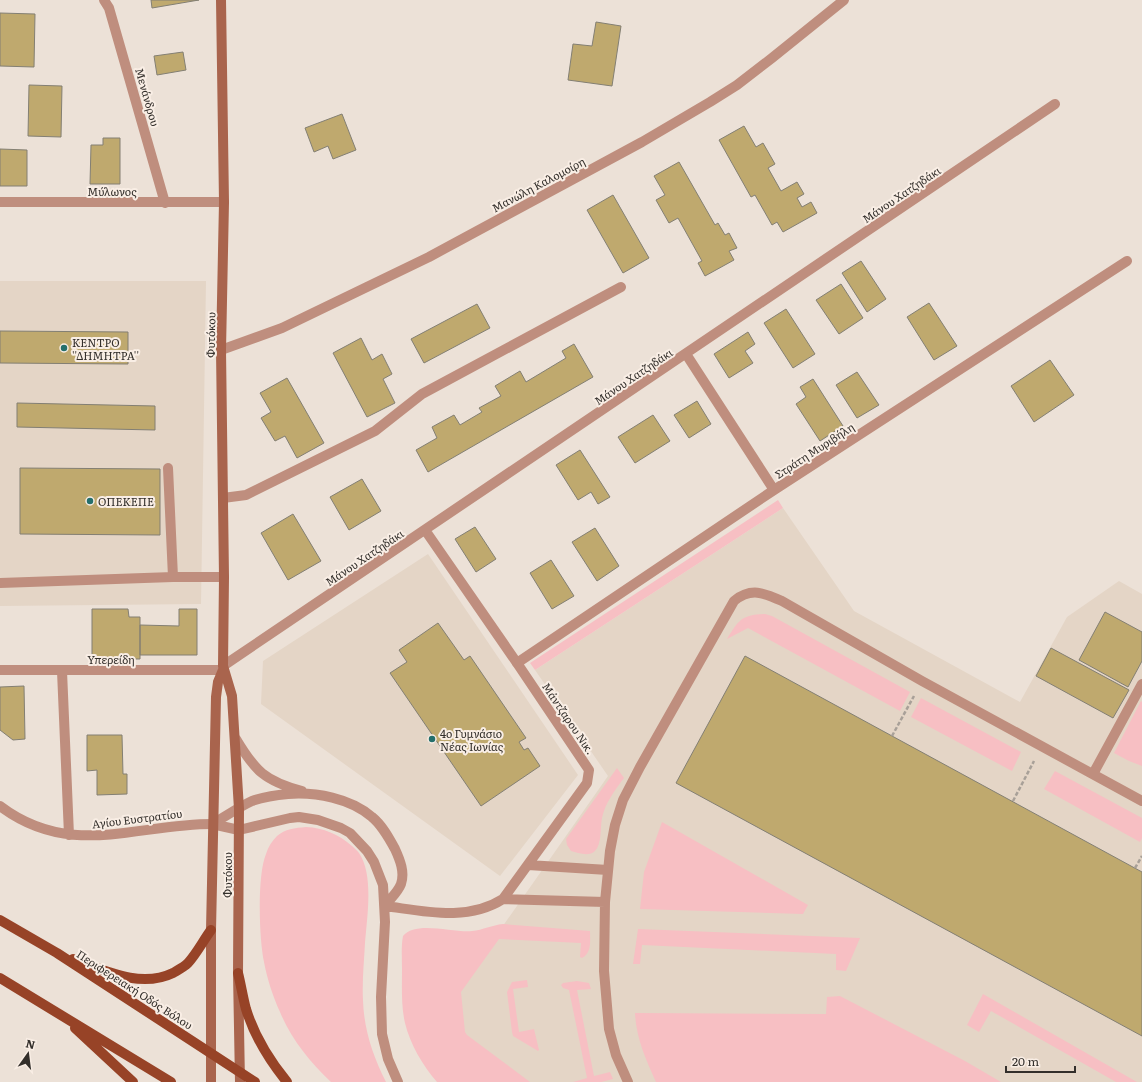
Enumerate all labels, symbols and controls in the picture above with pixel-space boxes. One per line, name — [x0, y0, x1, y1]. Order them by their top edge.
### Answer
street label: Μενάνδρου — [132, 66, 164, 128]
street label: Μανώλη Καλομοίρη — [489, 153, 587, 215]
street label: Μάνου Χατζηδάκι — [859, 161, 944, 226]
street label: Μύλωνος — [87, 183, 137, 199]
street label: Φυτόκου — [202, 312, 218, 358]
place label: ΚΕΝΤΡΟ ''ΔΗΜΗΤΡΑ'' — [72, 334, 139, 363]
marker: ΚΕΝΤΡΟ ''ΔΗΜΗΤΡΑ'' — [59, 343, 69, 353]
street label: Μάνου Χατζηδάκι — [591, 343, 676, 408]
street label: Στράτη Μυριβήλη — [771, 418, 857, 482]
place label: ΟΠΕΚΕΠΕ — [98, 493, 154, 509]
marker: ΟΠΕΚΕΠΕ — [85, 496, 95, 506]
street label: Μάνου Χατζηδάκι — [322, 524, 407, 589]
street label: Υπερείδη — [87, 651, 135, 667]
street label: Μάντζαρου Νικ. — [539, 679, 599, 757]
place label: 4ο Γυμνάσιο Νέας Ιωνίας — [440, 725, 504, 754]
marker: 4ο Γυμνάσιο Νέας Ιωνίας — [427, 734, 437, 744]
street label: Αγίου Ευστρατίου — [91, 805, 183, 831]
street label: Φυτόκου — [219, 852, 235, 898]
street label: Περιφερειακή Οδός Βόλου — [74, 945, 196, 1033]
north arrow — [8, 1034, 48, 1074]
text: N — [24, 1034, 37, 1052]
scale bar — [1006, 1048, 1075, 1074]
text: 20 m — [1012, 1052, 1039, 1070]

